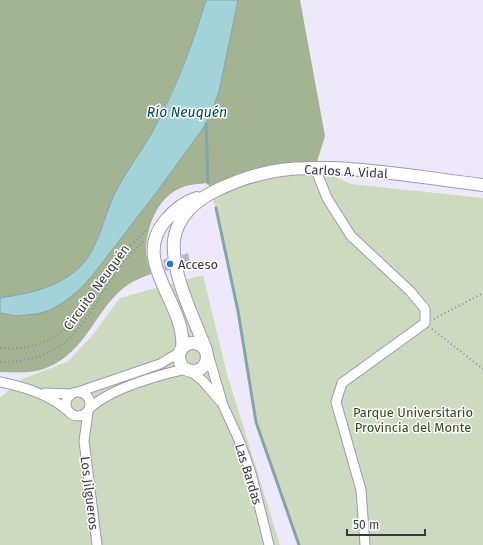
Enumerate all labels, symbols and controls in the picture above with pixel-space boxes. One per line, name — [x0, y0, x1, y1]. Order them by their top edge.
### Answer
water label: Río Neuquén — [147, 104, 227, 121]
street label: Carlos A. Vidal — [304, 162, 388, 181]
street label: Circuito Neuquén — [60, 242, 132, 333]
place label: Acceso — [178, 257, 218, 272]
marker: Acceso — [165, 259, 175, 269]
park label: Parque Universitario Provincia del Monte — [353, 405, 473, 435]
street label: Las Bardas — [232, 442, 265, 507]
street label: Los Jilgueros — [78, 455, 101, 531]
scale bar — [347, 511, 425, 537]
text: 50 m — [353, 518, 379, 532]

